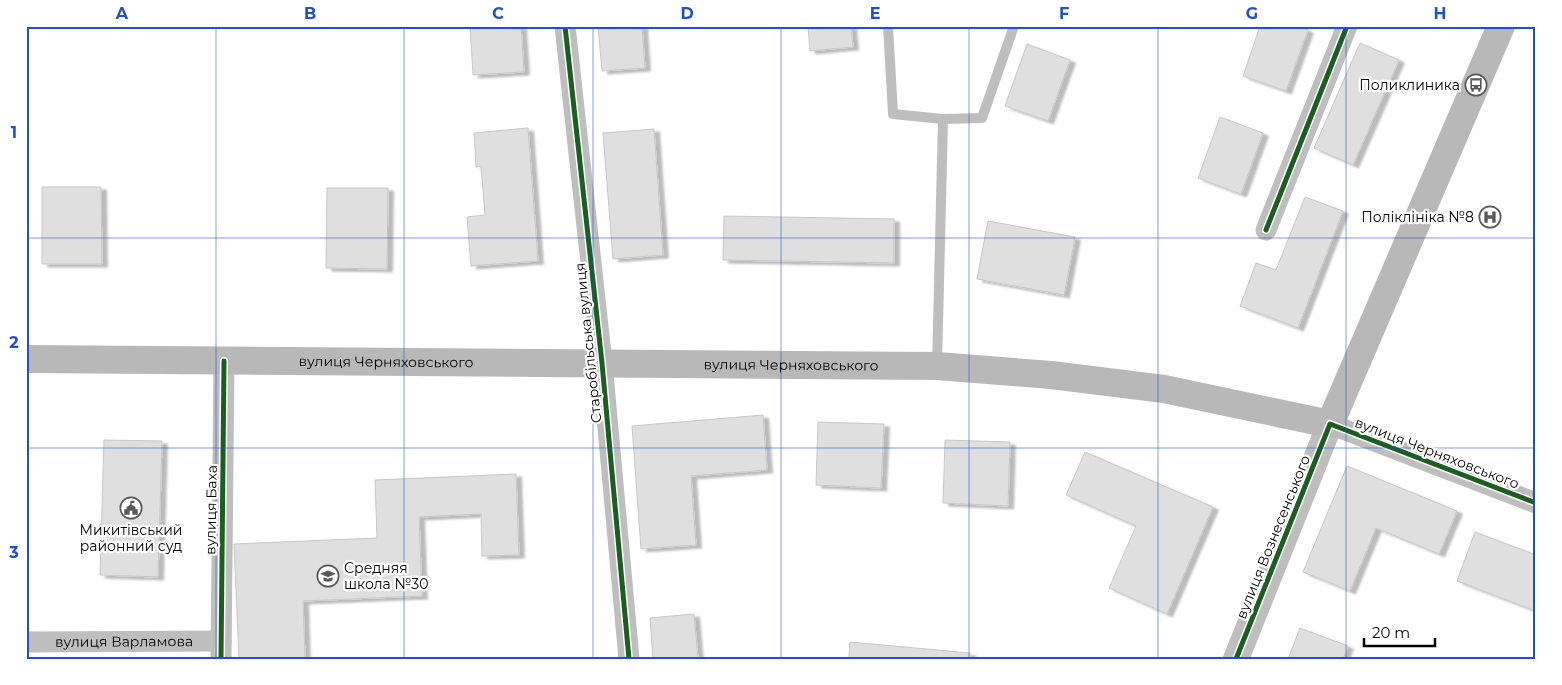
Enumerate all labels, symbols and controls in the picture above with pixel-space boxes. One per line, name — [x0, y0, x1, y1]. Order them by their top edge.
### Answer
text: A — [115, 4, 129, 23]
text: B — [304, 4, 316, 23]
text: C — [492, 4, 504, 23]
text: D — [680, 4, 694, 23]
text: E — [870, 4, 880, 23]
text: F — [1059, 4, 1069, 23]
text: G — [1246, 4, 1258, 23]
text: H — [1434, 4, 1446, 23]
bus stop icon: Поликлиника — [1464, 73, 1488, 97]
place label: Поликлиника — [1359, 76, 1460, 94]
text: 1 — [11, 123, 17, 142]
hospital icon: Поліклініка №8 — [1478, 205, 1502, 229]
place label: Поліклініка №8 — [1361, 208, 1474, 226]
street label: Старобільська вулиця — [571, 262, 605, 424]
text: 2 — [9, 333, 19, 352]
street label: вулиця Черняховського — [299, 352, 474, 371]
street label: вулиця Черняховського — [703, 355, 879, 375]
street label: вулиця Черняховського — [1352, 413, 1522, 493]
street label: вулиця Вознесенського — [1232, 453, 1314, 621]
street label: вулиця Баха — [201, 465, 221, 555]
public building icon: Микитівський районний суд — [119, 496, 143, 520]
place label: Микитівський районний суд — [80, 521, 183, 555]
text: 3 — [8, 543, 19, 562]
place label: Средняя школа №30 — [344, 559, 428, 593]
school or university icon: Средняя школа №30 — [316, 564, 340, 588]
scale bar — [1364, 615, 1436, 647]
text: 20 m — [1372, 623, 1410, 642]
street label: вулиця Варламова — [55, 632, 193, 651]

